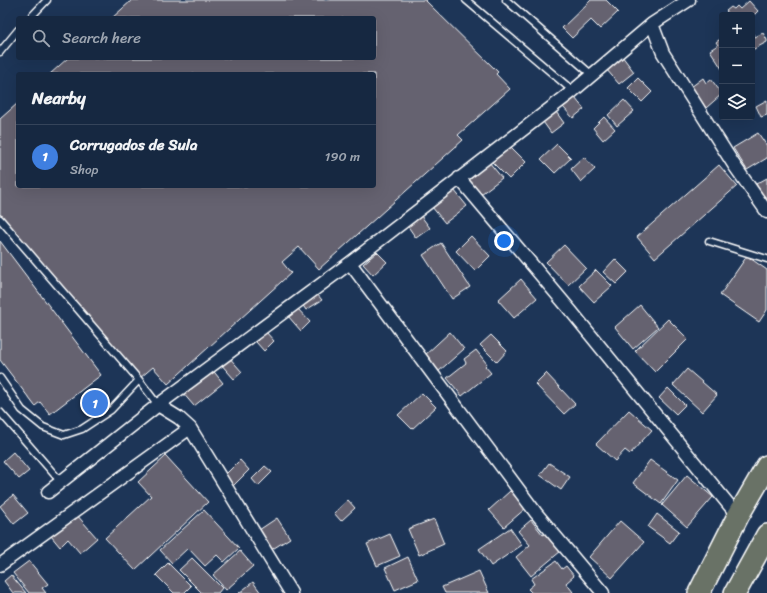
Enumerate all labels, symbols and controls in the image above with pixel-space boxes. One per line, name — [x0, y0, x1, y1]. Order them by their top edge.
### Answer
map controls — [719, 12, 755, 120]
button: + — [719, 12, 755, 48]
search box — [16, 16, 376, 60]
text: Search here — [62, 25, 141, 51]
icon: search — [30, 27, 52, 49]
button: − — [719, 48, 755, 84]
text: Nearby — [32, 83, 86, 113]
button: layers — [719, 84, 755, 120]
text: Corrugados de Sula — [70, 132, 198, 158]
text: 1 — [42, 145, 48, 168]
text: 190 m — [325, 145, 360, 168]
text: Shop — [70, 158, 98, 181]
your location — [494, 231, 514, 251]
pin: 1 — [82, 388, 108, 418]

